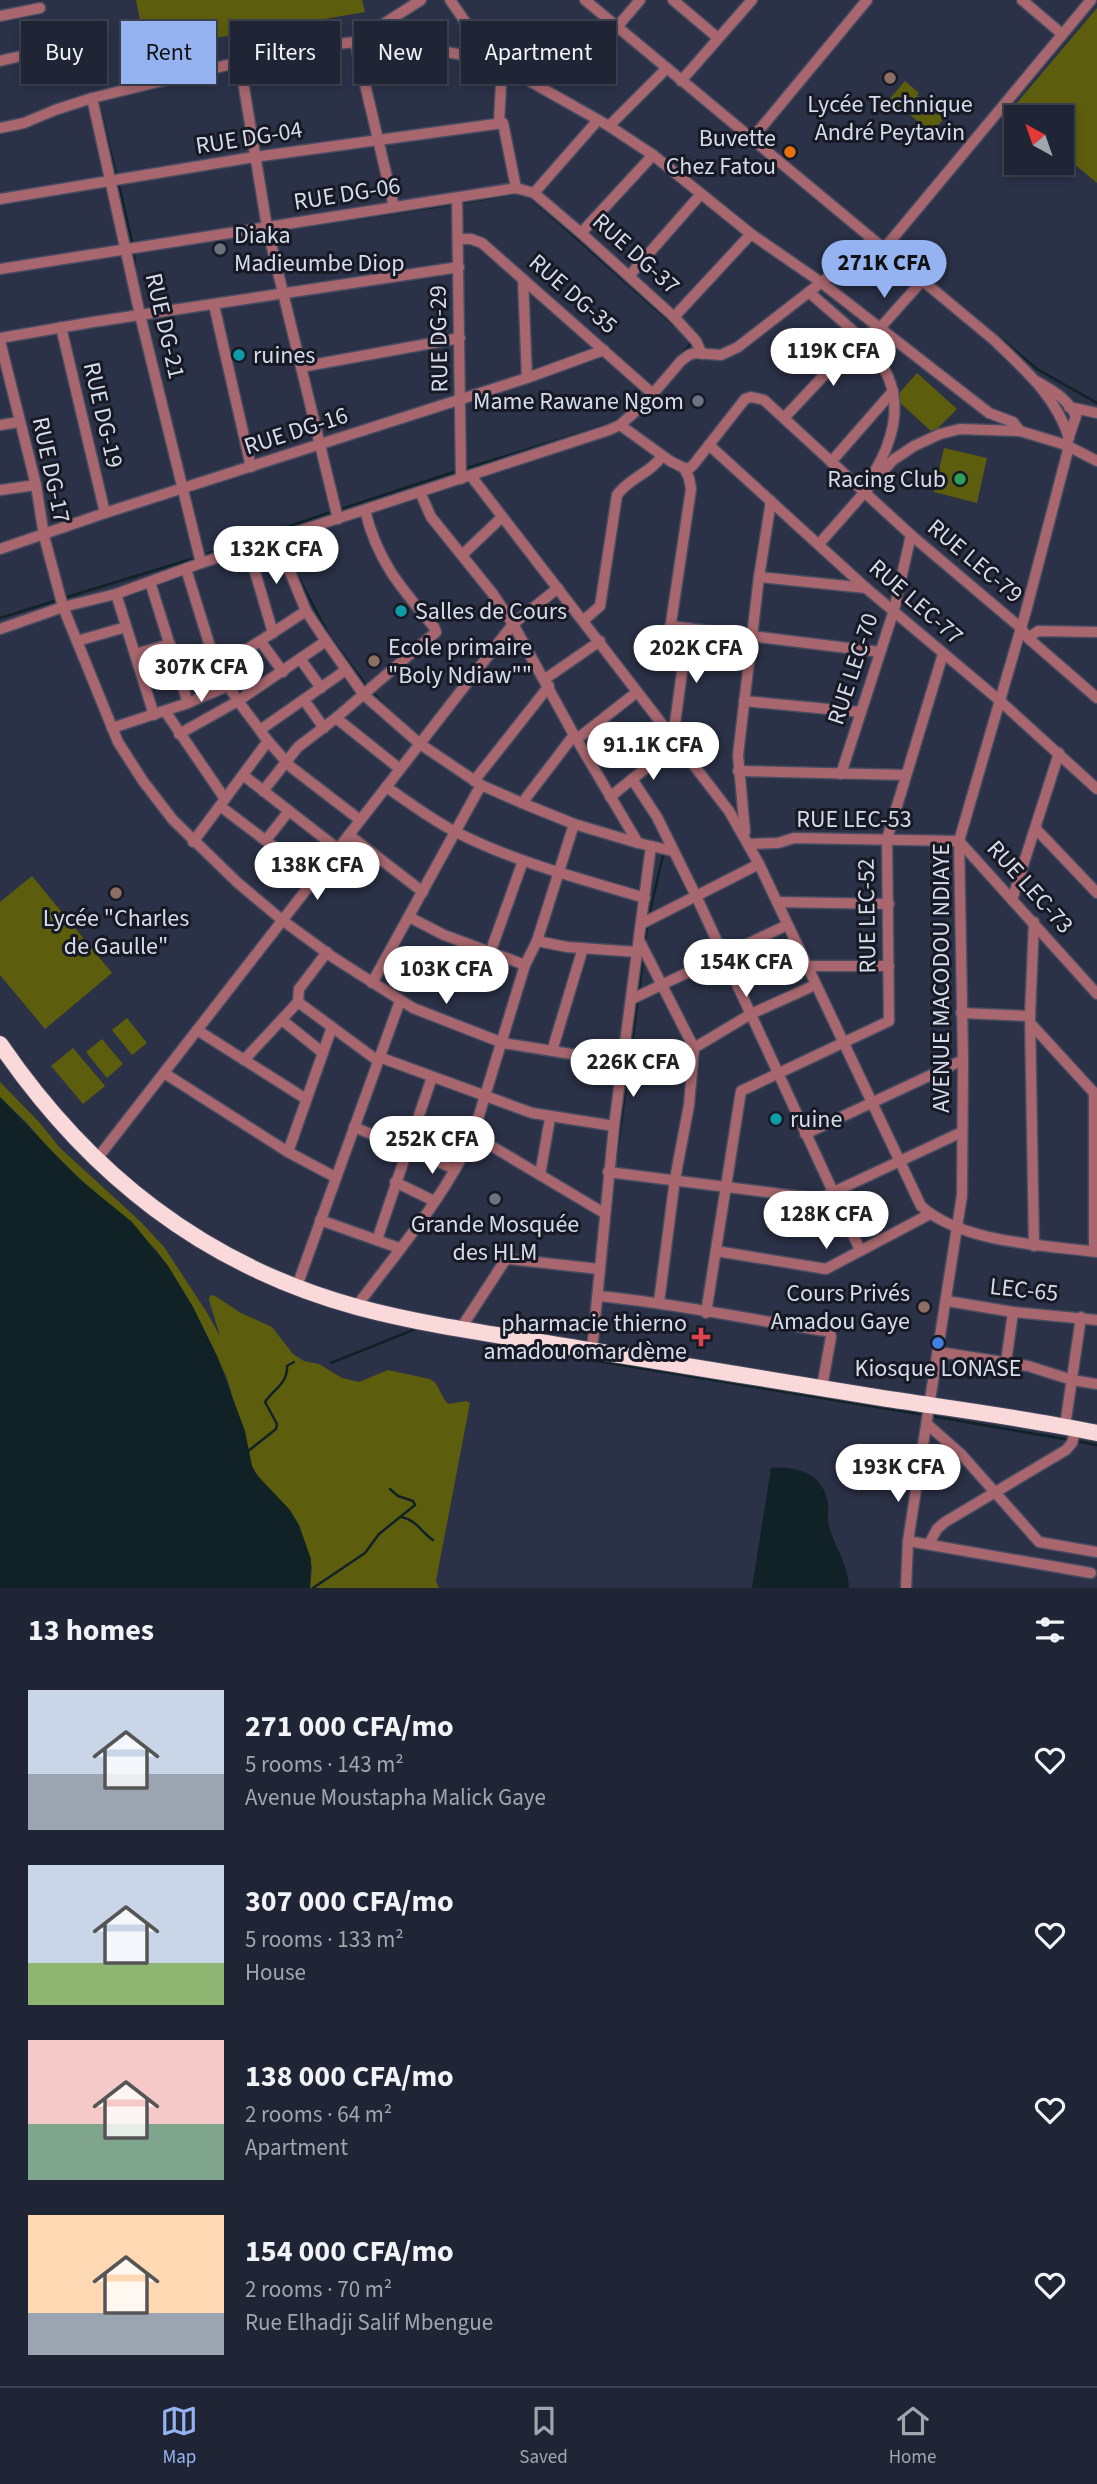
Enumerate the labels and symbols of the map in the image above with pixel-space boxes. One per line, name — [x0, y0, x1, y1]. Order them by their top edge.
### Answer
marker: Lycée Technique André Peytavin — [882, 70, 898, 86]
place label: Lycée Technique André Peytavin — [807, 87, 973, 150]
north arrow — [1004, 105, 1074, 175]
street label: RUE DG-04 — [193, 112, 305, 164]
place label: Buvette Chez Fatou — [666, 121, 776, 184]
marker: Buvette Chez Fatou — [782, 144, 798, 160]
street label: RUE DG-06 — [291, 168, 403, 220]
street label: RUE DG-37 — [584, 205, 688, 303]
place label: Diaka Madieumbe Diop — [234, 218, 405, 281]
pin: 271K CFA — [812, 240, 956, 300]
marker: Diaka Madieumbe Diop — [212, 241, 228, 257]
street label: RUE DG-35 — [521, 246, 625, 342]
street label: RUE DG-21 — [136, 270, 194, 382]
street label: RUE DG-29 — [421, 285, 457, 393]
pin: 119K CFA — [761, 328, 905, 388]
place label: ruines — [253, 338, 315, 373]
marker: ruines — [231, 347, 247, 363]
street label: RUE DG-19 — [74, 359, 132, 471]
place label: Mame Rawane Ngom — [473, 384, 684, 419]
marker: Mame Rawane Ngom — [690, 393, 706, 409]
street label: RUE DG-16 — [239, 398, 353, 464]
street label: RUE DG-17 — [23, 414, 79, 526]
place label: Racing Club — [827, 462, 946, 497]
marker: Racing Club — [952, 471, 968, 487]
street label: RUE LEC-79 — [920, 511, 1030, 611]
pin: 132K CFA — [204, 526, 348, 586]
street label: RUE LEC-77 — [861, 551, 971, 653]
place label: Salles de Cours — [415, 594, 567, 629]
marker: Salles de Cours — [393, 603, 409, 619]
street label: RUE LEC-70 — [819, 609, 887, 729]
pin: 202K CFA — [624, 626, 768, 685]
place label: Ecole primaire "Boly Ndiaw"" — [388, 630, 532, 693]
pin: 307K CFA — [129, 644, 273, 704]
marker: Ecole primaire "Boly Ndiaw"" — [366, 653, 382, 669]
pin: 91.1K CFA — [573, 722, 733, 782]
street label: RUE LEC-53 — [796, 802, 912, 837]
street label: RUE LEC-73 — [978, 832, 1082, 942]
pin: 138K CFA — [245, 842, 389, 902]
street label: AVENUE MACODOU NDIAYE — [924, 843, 959, 1113]
street label: RUE LEC-52 — [848, 858, 886, 974]
marker: Lycée "Charles de Gaulle" — [108, 885, 124, 901]
place label: Lycée "Charles de Gaulle" — [43, 901, 189, 964]
pin: 154K CFA — [674, 940, 818, 999]
pin: 103K CFA — [374, 946, 518, 1006]
pin: 226K CFA — [561, 1040, 705, 1099]
place label: ruine — [790, 1102, 842, 1137]
marker: ruine — [768, 1111, 784, 1127]
pin: 252K CFA — [360, 1116, 504, 1176]
marker: Grande Mosquée des HLM — [487, 1191, 503, 1207]
pin: 128K CFA — [754, 1192, 898, 1251]
place label: Grande Mosquée des HLM — [411, 1207, 579, 1270]
street label: LEC-65 — [988, 1269, 1060, 1311]
place label: Cours Privés Amadou Gaye — [771, 1276, 910, 1339]
marker: Cours Privés Amadou Gaye — [916, 1299, 932, 1315]
place label: pharmacie thierno amadou omar dème — [484, 1306, 687, 1369]
marker: pharmacie thierno amadou omar dème — [693, 1329, 709, 1345]
marker: Kiosque LONASE — [930, 1335, 946, 1351]
place label: Kiosque LONASE — [855, 1351, 1021, 1386]
pin: 193K CFA — [826, 1444, 970, 1504]

